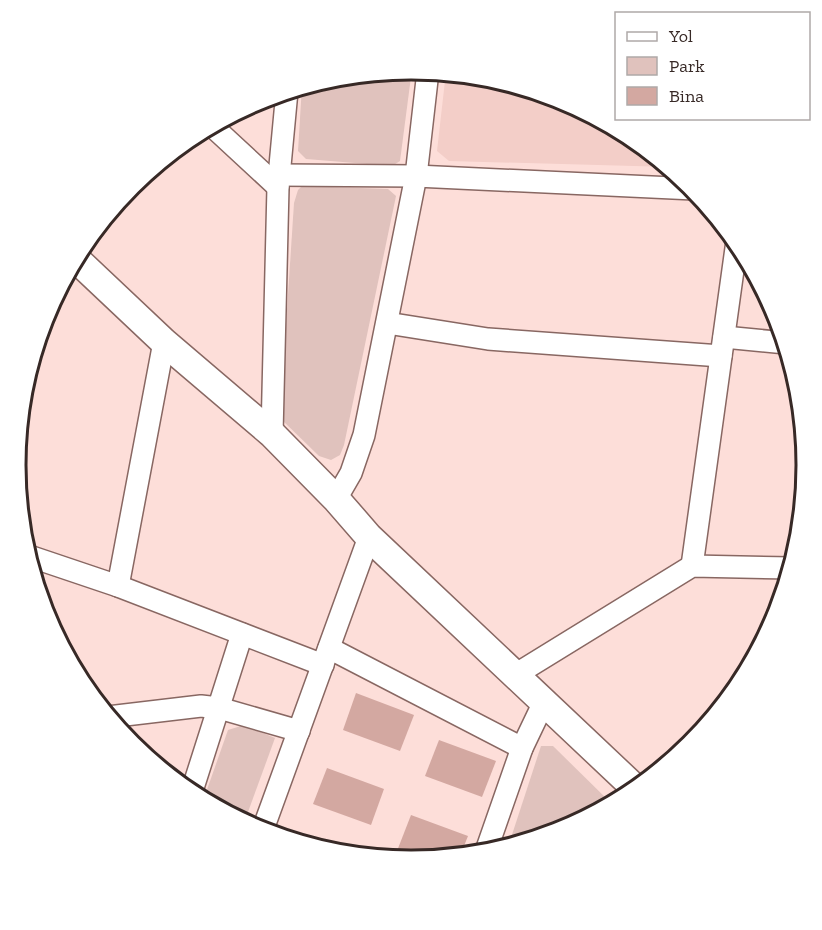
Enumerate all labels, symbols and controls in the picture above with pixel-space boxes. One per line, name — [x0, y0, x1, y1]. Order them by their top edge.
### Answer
legend — [615, 12, 810, 120]
text: Yol — [668, 25, 693, 47]
text: Park — [669, 55, 705, 77]
text: Bina — [669, 85, 704, 107]

